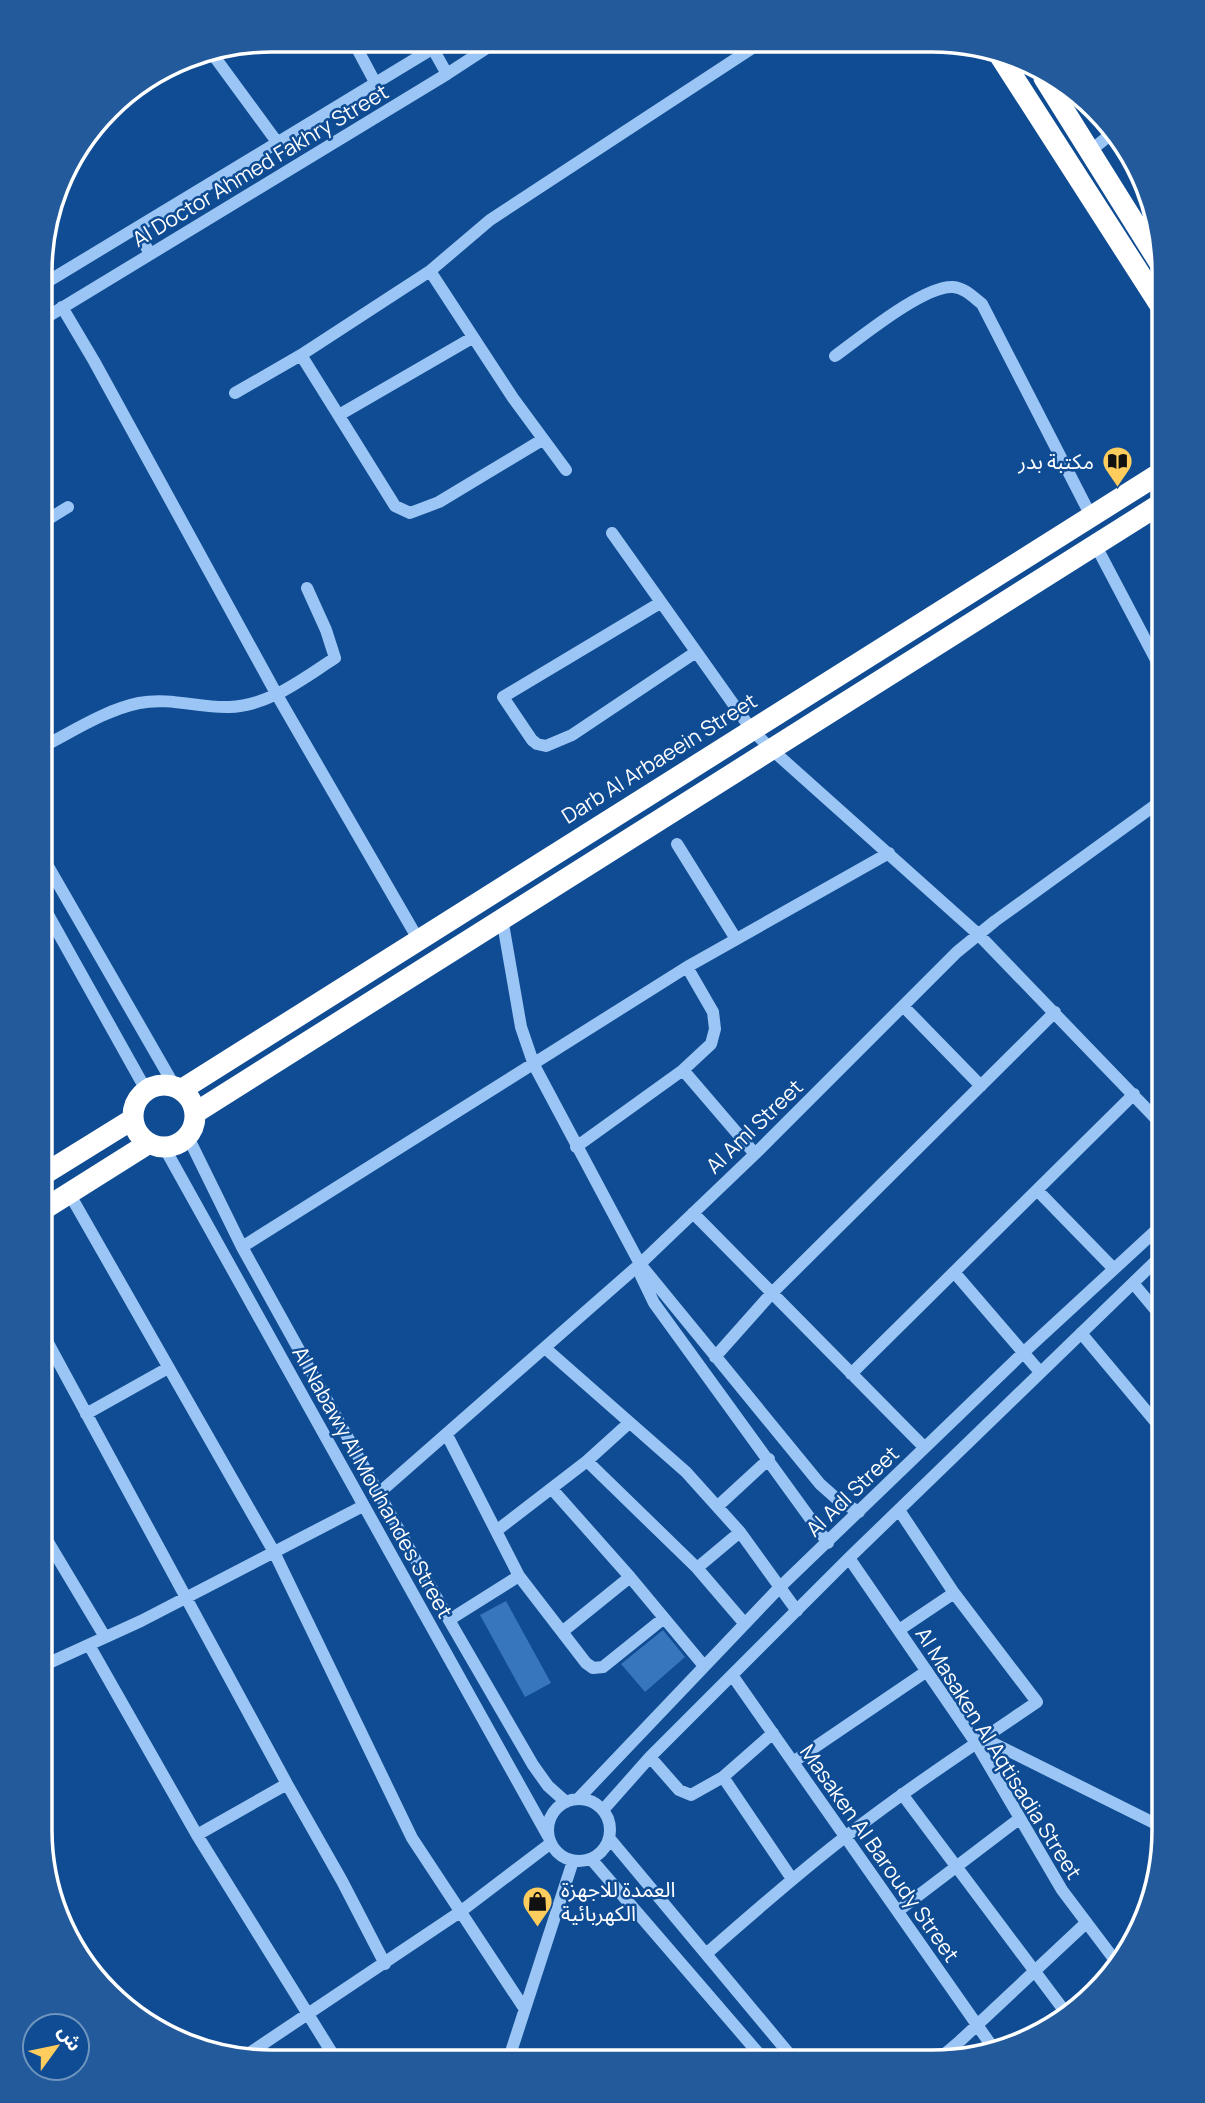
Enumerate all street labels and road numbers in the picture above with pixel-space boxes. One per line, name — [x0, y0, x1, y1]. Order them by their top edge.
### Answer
street label: Al Doctor Ahmed Fakhry Street — [127, 77, 393, 253]
street label: Darb Al Arbaeein Street — [556, 686, 762, 830]
street label: Al Aml Street — [700, 1073, 808, 1179]
street label: Al Nabawy Al Mouhandes Street — [286, 1341, 460, 1623]
street label: Al Adl Street — [799, 1440, 905, 1542]
street label: Al Masaken Al Aqtisadia Street — [910, 1622, 1088, 1884]
street label: Masaken Al Baroudy Street — [794, 1739, 966, 1967]

